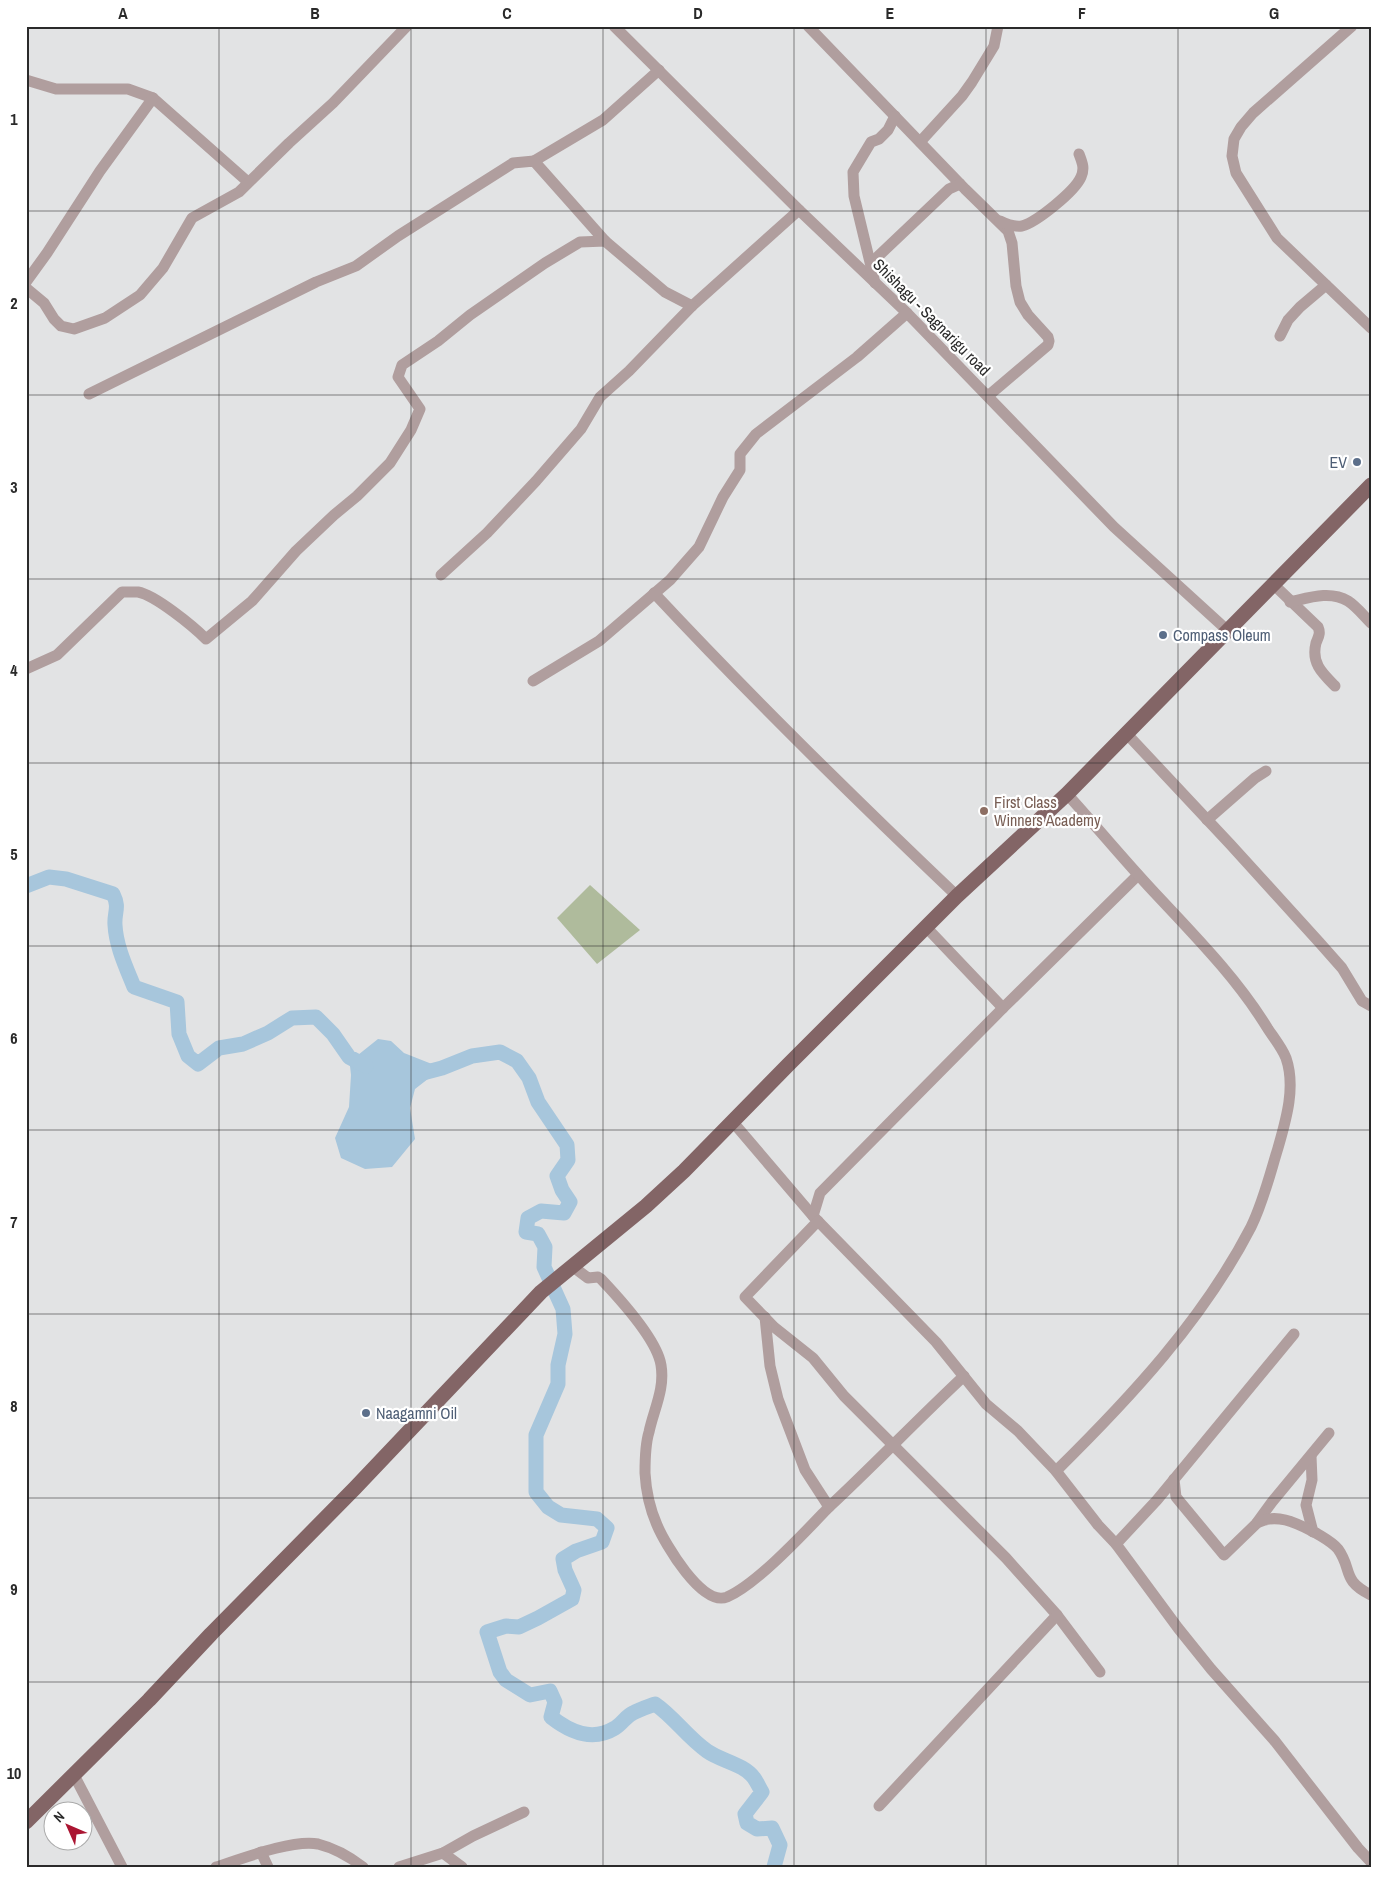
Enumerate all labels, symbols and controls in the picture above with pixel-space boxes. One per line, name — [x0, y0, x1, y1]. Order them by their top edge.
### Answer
text: A — [118, 2, 128, 24]
text: B — [310, 2, 320, 24]
text: C — [502, 2, 512, 24]
text: D — [693, 2, 703, 24]
text: E — [886, 2, 895, 24]
text: F — [1078, 2, 1086, 24]
text: G — [1269, 2, 1279, 24]
text: 1 — [10, 108, 18, 130]
street label: Shishagu - Sagnarigu road — [869, 254, 995, 380]
text: 2 — [10, 292, 18, 314]
place label: EV — [1329, 451, 1347, 473]
marker: EV — [1351, 456, 1363, 468]
text: 3 — [10, 476, 18, 498]
place label: Compass Oleum — [1173, 624, 1271, 646]
marker: Compass Oleum — [1157, 629, 1169, 641]
text: 4 — [10, 659, 18, 681]
place label: First Class Winners Academy — [994, 791, 1101, 831]
marker: First Class Winners Academy — [978, 805, 990, 817]
text: 5 — [10, 843, 18, 865]
text: 6 — [10, 1027, 18, 1049]
text: 7 — [10, 1211, 18, 1233]
text: 8 — [10, 1395, 18, 1417]
place label: Naagamni Oil — [376, 1402, 457, 1424]
marker: Naagamni Oil — [360, 1407, 372, 1419]
text: 9 — [10, 1578, 18, 1600]
text: 10 — [7, 1762, 21, 1784]
north arrow — [42, 1800, 92, 1850]
text: N — [50, 1808, 68, 1826]

